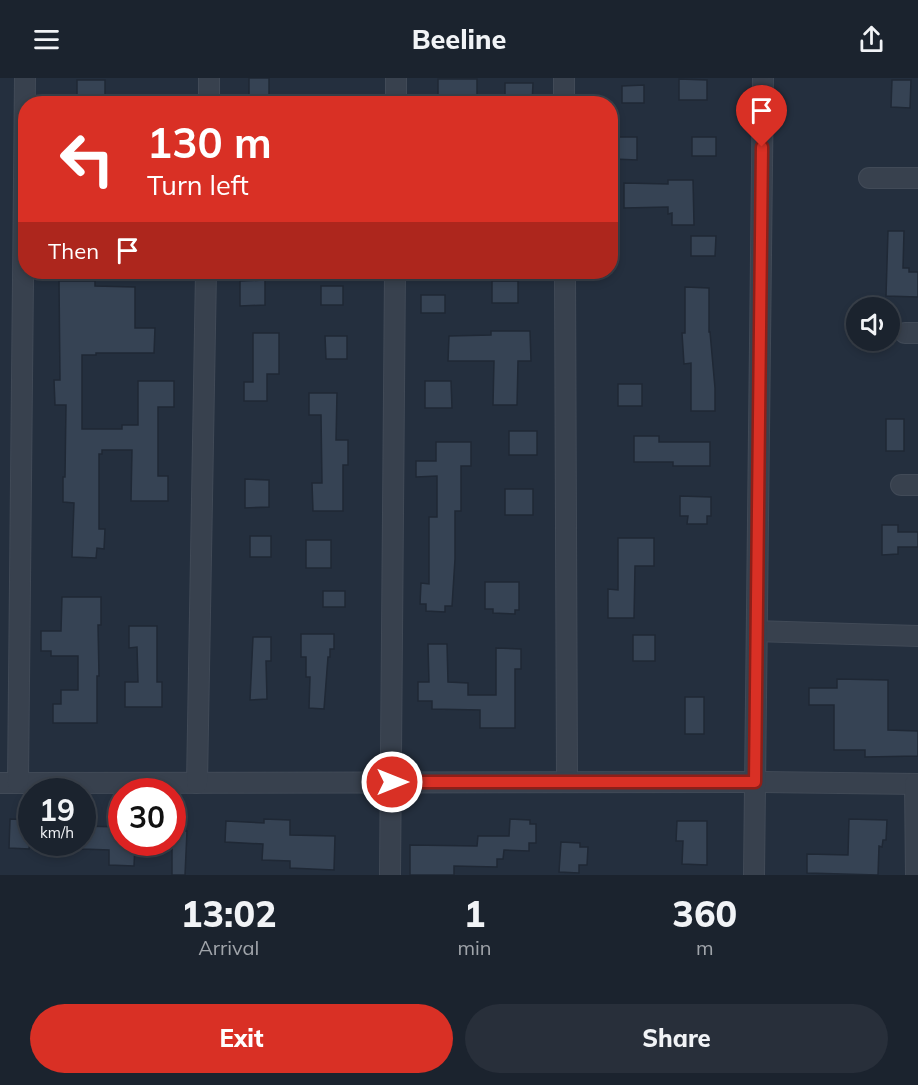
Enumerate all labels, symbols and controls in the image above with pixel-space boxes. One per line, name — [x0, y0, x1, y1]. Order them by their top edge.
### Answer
text: Beeline — [412, 22, 506, 56]
icon: menu — [30, 23, 63, 56]
icon: share — [855, 23, 888, 56]
pin — [736, 85, 787, 147]
icon: arrive — [745, 94, 778, 127]
text: 130 m — [147, 116, 272, 169]
icon: left — [48, 120, 126, 198]
text: Turn left — [147, 168, 249, 202]
icon: arrive — [111, 234, 144, 267]
text: Then — [48, 237, 99, 265]
map controls — [846, 297, 900, 351]
button: sound — [846, 297, 900, 351]
position arrow — [360, 750, 424, 814]
speed limit sign: 30 — [108, 778, 186, 856]
text: 19 — [39, 791, 75, 829]
text: km/h — [40, 823, 74, 842]
text: 13:02 — [181, 891, 277, 936]
text: 1 — [464, 891, 485, 936]
text: 360 — [672, 891, 737, 936]
text: Arrival — [198, 935, 259, 960]
text: min — [457, 935, 492, 960]
text: m — [696, 935, 714, 960]
button: Exit — [30, 1004, 453, 1073]
button: Share — [465, 1004, 888, 1073]

